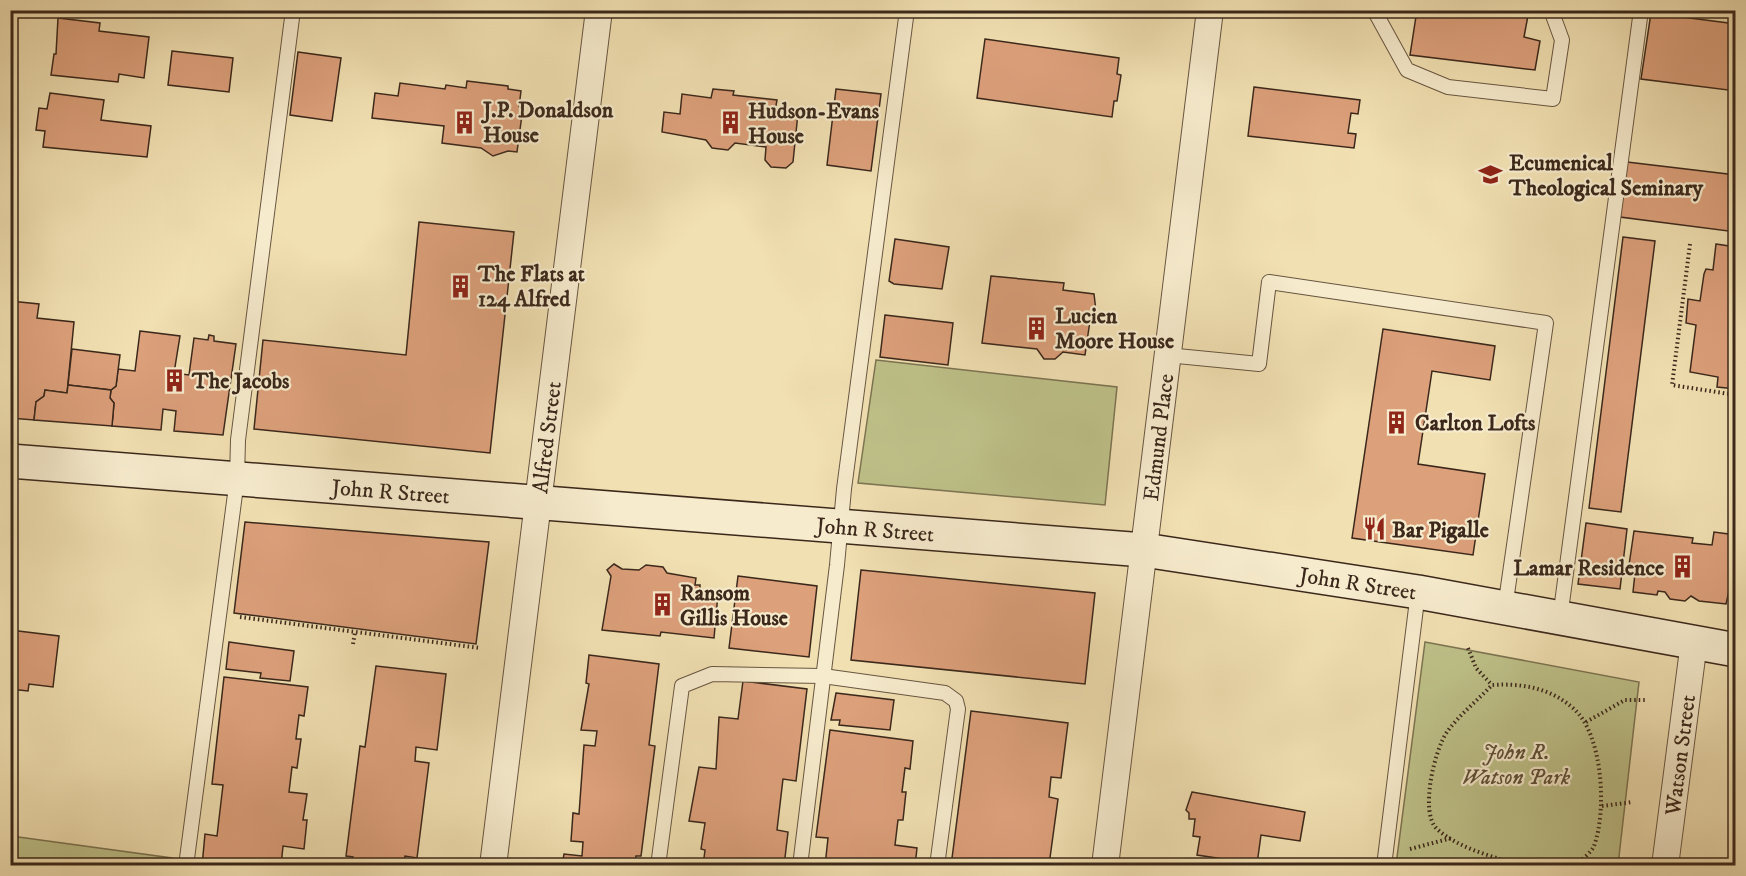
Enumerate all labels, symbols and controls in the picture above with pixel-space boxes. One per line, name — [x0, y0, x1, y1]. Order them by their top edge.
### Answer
place label: J.P. Donaldson House — [480, 97, 614, 149]
place label: Hudson-Evans House — [748, 98, 880, 150]
building icon: J.P. Donaldson House — [452, 109, 478, 135]
building icon: Hudson-Evans House — [717, 110, 743, 136]
place label: Ecumenical Theological Seminary — [1508, 150, 1703, 202]
school or university icon: Ecumenical Theological Seminary — [1478, 162, 1504, 188]
place label: The Flats at 124 Alfred — [477, 261, 585, 313]
building icon: The Flats at 124 Alfred — [447, 273, 473, 299]
place label: Lucien Moore House — [1055, 303, 1174, 355]
building icon: Lucien Moore House — [1024, 315, 1050, 341]
building icon: The Jacobs — [161, 367, 187, 393]
place label: The Jacobs — [191, 368, 290, 395]
street label: Edmund Place — [1138, 372, 1180, 503]
street label: Alfred Street — [527, 380, 568, 495]
building icon: Carlton Lofts — [1384, 409, 1410, 435]
place label: Carlton Lofts — [1415, 410, 1536, 437]
street label: John R Street — [329, 474, 451, 510]
street label: John R Street — [813, 512, 935, 548]
restaurant icon: Bar Pigalle — [1361, 516, 1387, 542]
place label: Bar Pigalle — [1392, 517, 1489, 544]
building icon: Lamar Residence — [1669, 554, 1695, 580]
place label: Lamar Residence — [1513, 555, 1664, 582]
street label: John R Street — [1295, 562, 1418, 607]
place label: Ransom Gillis House — [680, 580, 788, 632]
building icon: Ransom Gillis House — [649, 592, 675, 618]
street label: Watson Street — [1660, 693, 1702, 818]
park label: John R. Watson Park — [1462, 739, 1571, 791]

